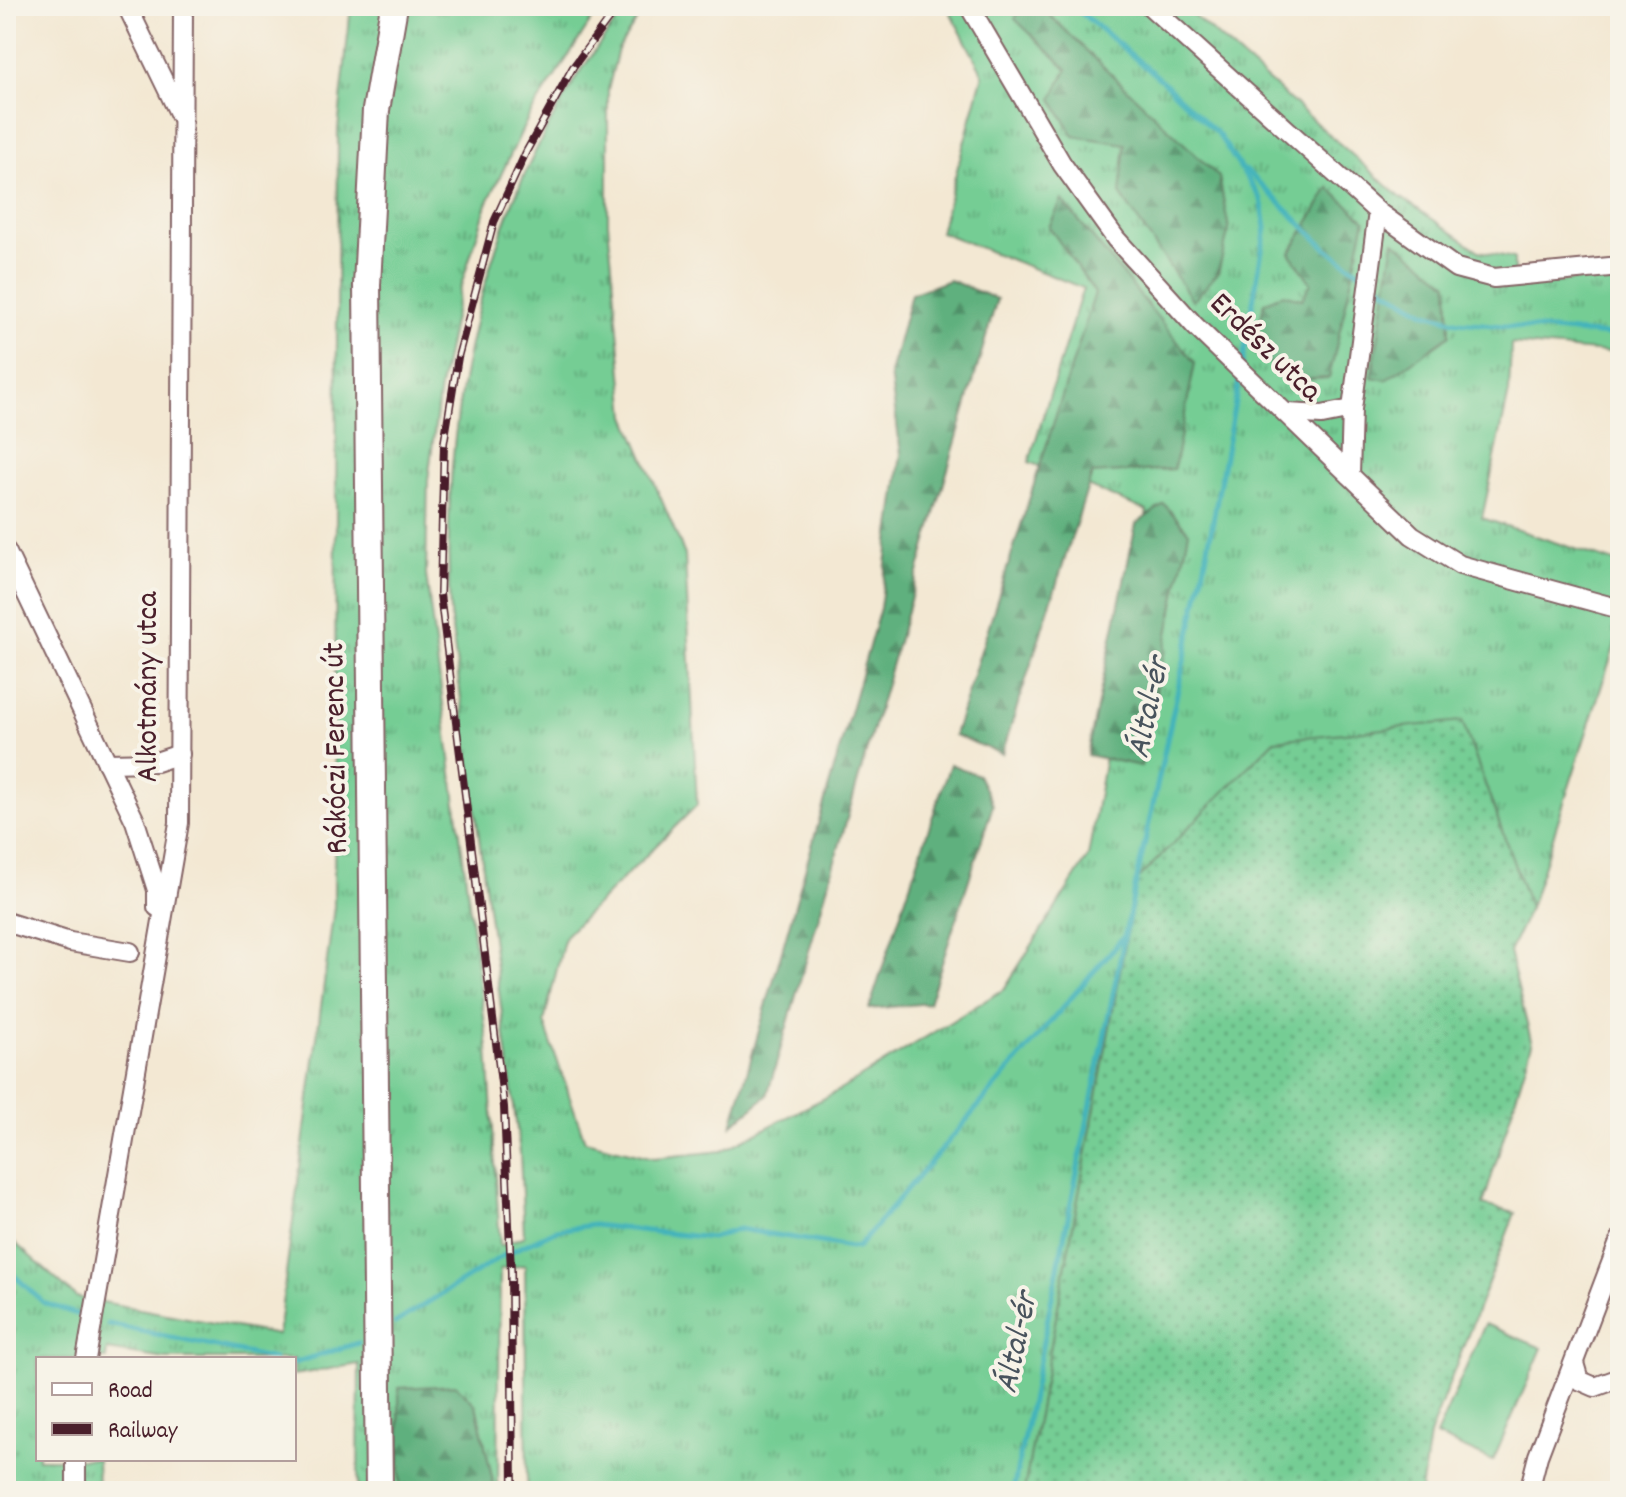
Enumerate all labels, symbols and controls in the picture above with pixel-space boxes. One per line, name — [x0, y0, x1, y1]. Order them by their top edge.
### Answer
street label: Erdész utca — [1197, 283, 1332, 415]
street label: Alkotmány utca — [127, 591, 173, 782]
street label: Rákóczi Ferenc út — [313, 641, 363, 854]
water label: Által-ér — [1117, 650, 1186, 763]
water label: Által-ér — [985, 1285, 1054, 1398]
legend — [36, 1357, 296, 1461]
text: Road — [108, 1375, 153, 1409]
text: Railway — [108, 1415, 179, 1449]

